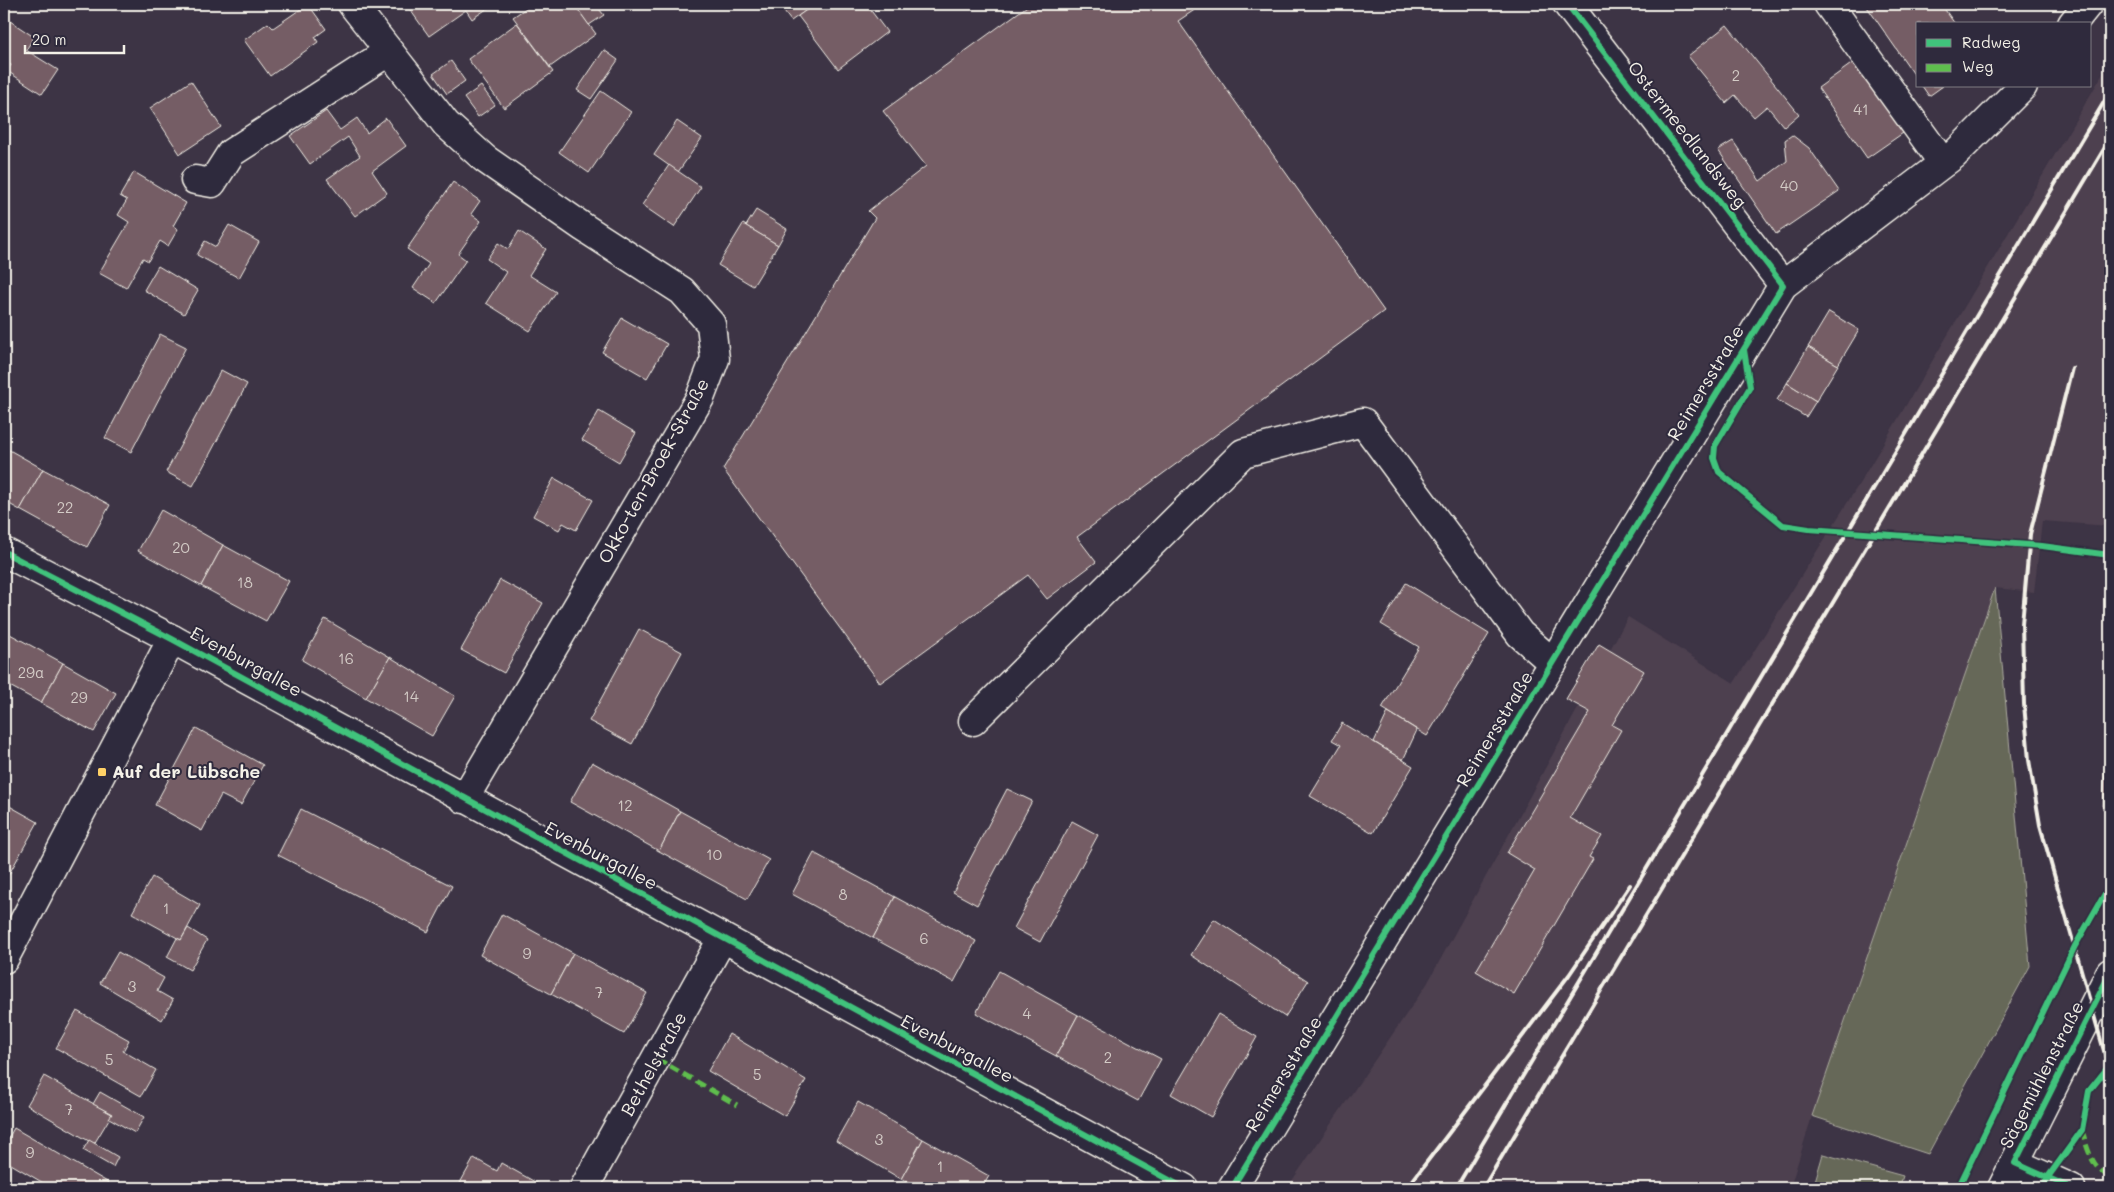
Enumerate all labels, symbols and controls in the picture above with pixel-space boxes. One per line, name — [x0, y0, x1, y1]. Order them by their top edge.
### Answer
scale bar — [25, 22, 124, 54]
legend — [1916, 22, 2092, 88]
text: 20 m — [32, 29, 66, 49]
text: Radweg — [1962, 32, 2020, 52]
street label: Ostermeedlandsweg — [1623, 56, 1753, 213]
text: Weg — [1962, 56, 1993, 76]
house number: 2 — [1732, 65, 1740, 85]
house number: 41 — [1853, 99, 1869, 119]
house number: 40 — [1780, 175, 1798, 195]
street label: Reimersstraße — [1661, 320, 1749, 445]
street label: Okko-ten-Broek-Straße — [592, 374, 714, 567]
house number: 22 — [57, 497, 73, 517]
house number: 20 — [172, 537, 190, 557]
house number: 18 — [237, 572, 253, 592]
street label: Evenburgallee — [186, 621, 307, 702]
house number: 16 — [338, 648, 354, 668]
house number: 29a — [18, 662, 44, 682]
street label: Reimersstraße — [1450, 666, 1538, 791]
house number: 14 — [403, 686, 419, 706]
house number: 29 — [70, 687, 88, 707]
place label: Auf der Lübsche — [112, 759, 261, 783]
marker: Auf der Lübsche — [96, 766, 108, 778]
house number: 12 — [617, 795, 633, 815]
street label: Evenburgallee — [541, 815, 662, 895]
house number: 10 — [706, 844, 722, 864]
house number: 8 — [838, 884, 848, 904]
house number: 1 — [163, 898, 169, 918]
house number: 6 — [919, 928, 929, 948]
house number: 9 — [523, 943, 532, 963]
house number: 3 — [128, 976, 137, 996]
house number: 7 — [595, 982, 603, 1002]
street label: Sägemühlenstraße — [1994, 997, 2089, 1152]
house number: 4 — [1023, 1003, 1032, 1023]
street label: Bethelstraße — [615, 1007, 692, 1120]
street label: Evenburgallee — [897, 1008, 1018, 1088]
street label: Reimersstraße — [1239, 1011, 1327, 1136]
house number: 2 — [1104, 1047, 1112, 1067]
house number: 5 — [105, 1049, 113, 1069]
house number: 5 — [753, 1064, 761, 1084]
house number: 7 — [65, 1099, 73, 1119]
house number: 3 — [875, 1129, 884, 1149]
house number: 9 — [26, 1142, 35, 1162]
house number: 1 — [937, 1156, 943, 1176]

